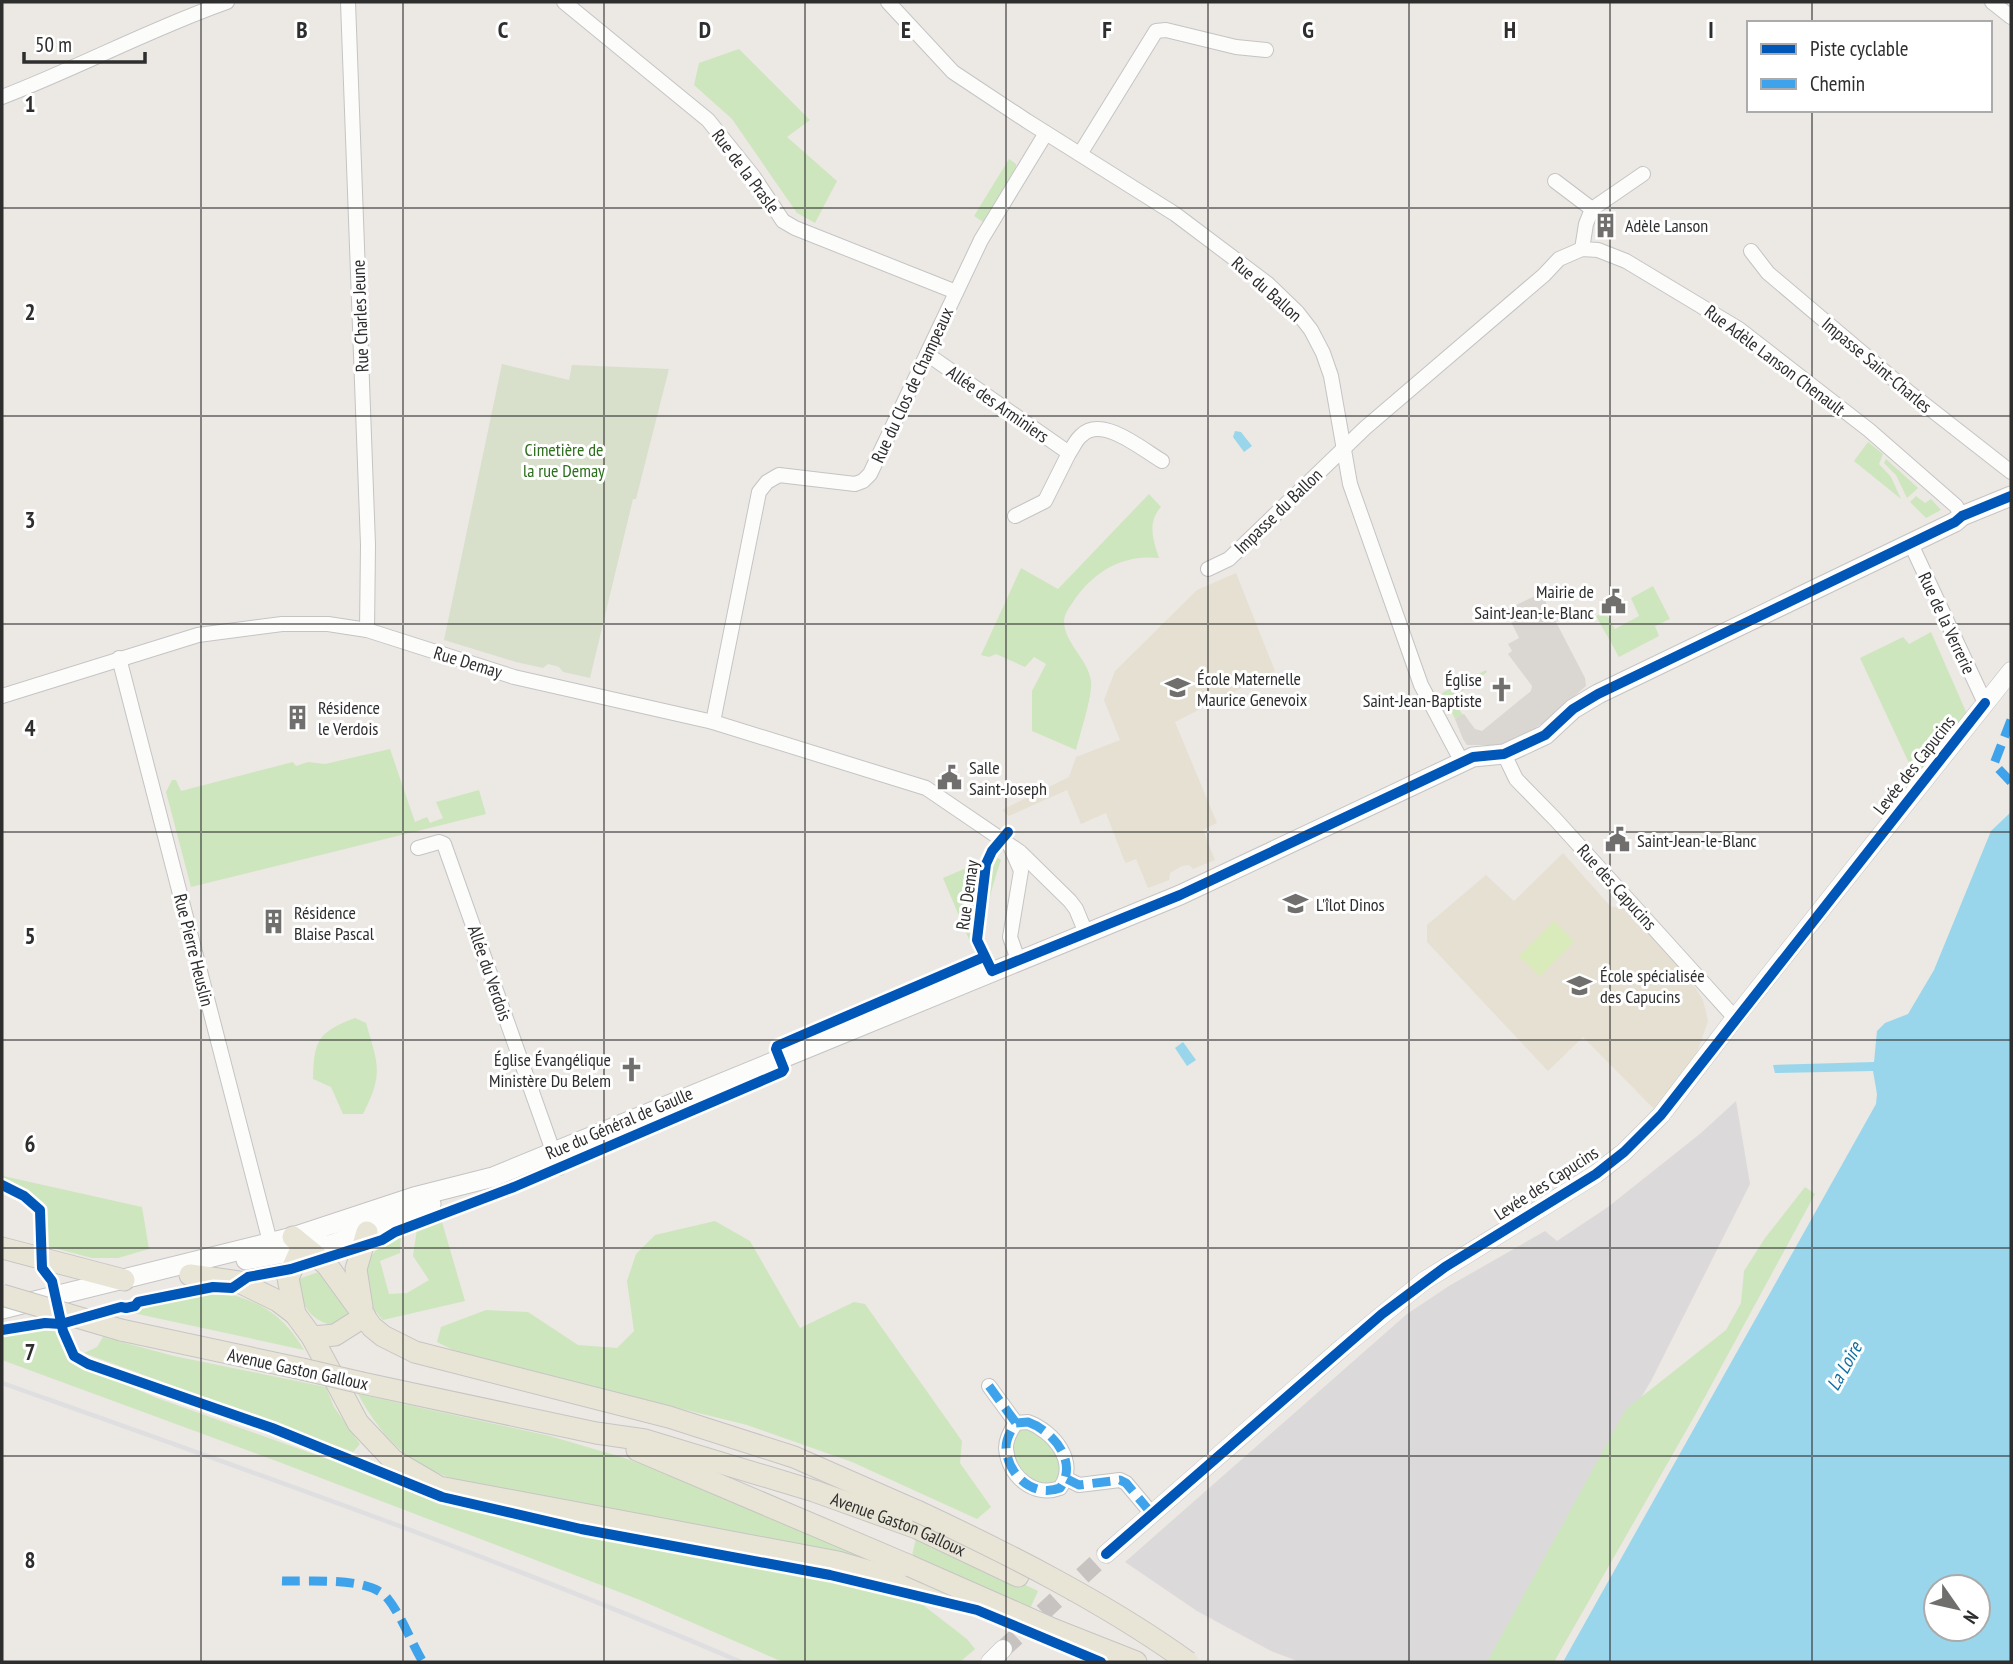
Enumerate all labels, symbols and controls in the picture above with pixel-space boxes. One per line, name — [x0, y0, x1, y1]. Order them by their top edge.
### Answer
text: B — [296, 15, 308, 44]
text: C — [498, 15, 509, 44]
text: D — [699, 15, 711, 44]
text: E — [901, 15, 911, 44]
text: F — [1102, 15, 1112, 44]
text: G — [1302, 15, 1314, 44]
text: H — [1504, 15, 1516, 44]
text: I — [1708, 15, 1714, 44]
scale bar — [24, 21, 145, 65]
legend — [1747, 21, 1992, 112]
text: 50 m — [35, 31, 72, 58]
text: Piste cyclable — [1810, 35, 1908, 62]
text: Chemin — [1810, 70, 1865, 97]
text: 1 — [25, 89, 36, 118]
street label: Rue de la Prasle — [707, 124, 785, 218]
building icon: Adèle Lanson — [1591, 211, 1619, 239]
place label: Adèle Lanson — [1625, 214, 1708, 237]
street label: Rue du Ballon — [1227, 251, 1307, 327]
street label: Rue Charles Jeune — [347, 259, 373, 373]
text: 2 — [25, 297, 36, 326]
street label: Rue Adèle Lanson Chenault — [1700, 300, 1850, 420]
street label: Rue du Clos de Champeaux — [866, 303, 958, 466]
street label: Impasse Saint-Charles — [1817, 312, 1937, 418]
street label: Allée des Arminiers — [942, 360, 1054, 448]
park label: Cimetière de la rue Demay — [523, 438, 605, 482]
street label: Impasse du Ballon — [1229, 463, 1327, 559]
text: 3 — [25, 505, 36, 534]
street label: Rue de la Verrerie — [1913, 568, 1981, 678]
place label: Mairie de Saint-Jean-le-Blanc — [1474, 580, 1595, 624]
public building icon: Mairie de Saint-Jean-le-Blanc — [1600, 587, 1628, 615]
street label: Rue Demay — [431, 641, 505, 683]
place label: École Maternelle Maurice Genevoix — [1197, 667, 1308, 711]
place label: Église Saint-Jean-Baptiste — [1363, 668, 1482, 712]
school or university icon: École Maternelle Maurice Genevoix — [1163, 674, 1191, 702]
church icon: Église Saint-Jean-Baptiste — [1488, 675, 1516, 703]
place label: Résidence le Verdois — [318, 696, 380, 740]
building icon: Résidence le Verdois — [284, 703, 312, 731]
street label: Levée des Capucins — [1868, 711, 1960, 819]
text: 4 — [25, 713, 36, 742]
place label: Salle Saint-Joseph — [969, 756, 1047, 800]
public building icon: Salle Saint-Joseph — [935, 763, 963, 791]
public building icon: Saint-Jean-le-Blanc — [1603, 826, 1631, 854]
place label: Saint-Jean-le-Blanc — [1637, 829, 1757, 852]
street label: Rue des Capucins — [1572, 839, 1662, 935]
street label: Rue Demay — [951, 858, 983, 931]
school or university icon: L'îlot Dinos — [1282, 890, 1310, 918]
street label: Rue Pierre Heuslin — [169, 891, 219, 1009]
place label: L'îlot Dinos — [1316, 893, 1385, 916]
place label: Résidence Blaise Pascal — [294, 901, 375, 945]
building icon: Résidence Blaise Pascal — [260, 908, 288, 936]
text: 5 — [25, 921, 36, 950]
street label: Allée du Verdois — [463, 922, 517, 1024]
place label: École spécialisée des Capucins — [1600, 964, 1705, 1008]
school or university icon: École spécialisée des Capucins — [1566, 971, 1594, 999]
place label: Église Évangélique Ministère Du Belem — [489, 1048, 611, 1092]
church icon: Église Évangélique Ministère Du Belem — [617, 1055, 645, 1083]
street label: Rue du Général de Gaulle — [542, 1082, 696, 1164]
text: 6 — [25, 1129, 36, 1158]
street label: Levée des Capucins — [1490, 1141, 1602, 1225]
text: 7 — [25, 1337, 36, 1366]
water label: La Loire — [1821, 1337, 1868, 1394]
street label: Avenue Gaston Galloux — [226, 1343, 371, 1395]
street label: Avenue Gaston Galloux — [828, 1487, 970, 1561]
text: 8 — [25, 1545, 36, 1574]
north arrow — [1922, 1573, 1992, 1643]
text: N — [1958, 1607, 1984, 1628]

